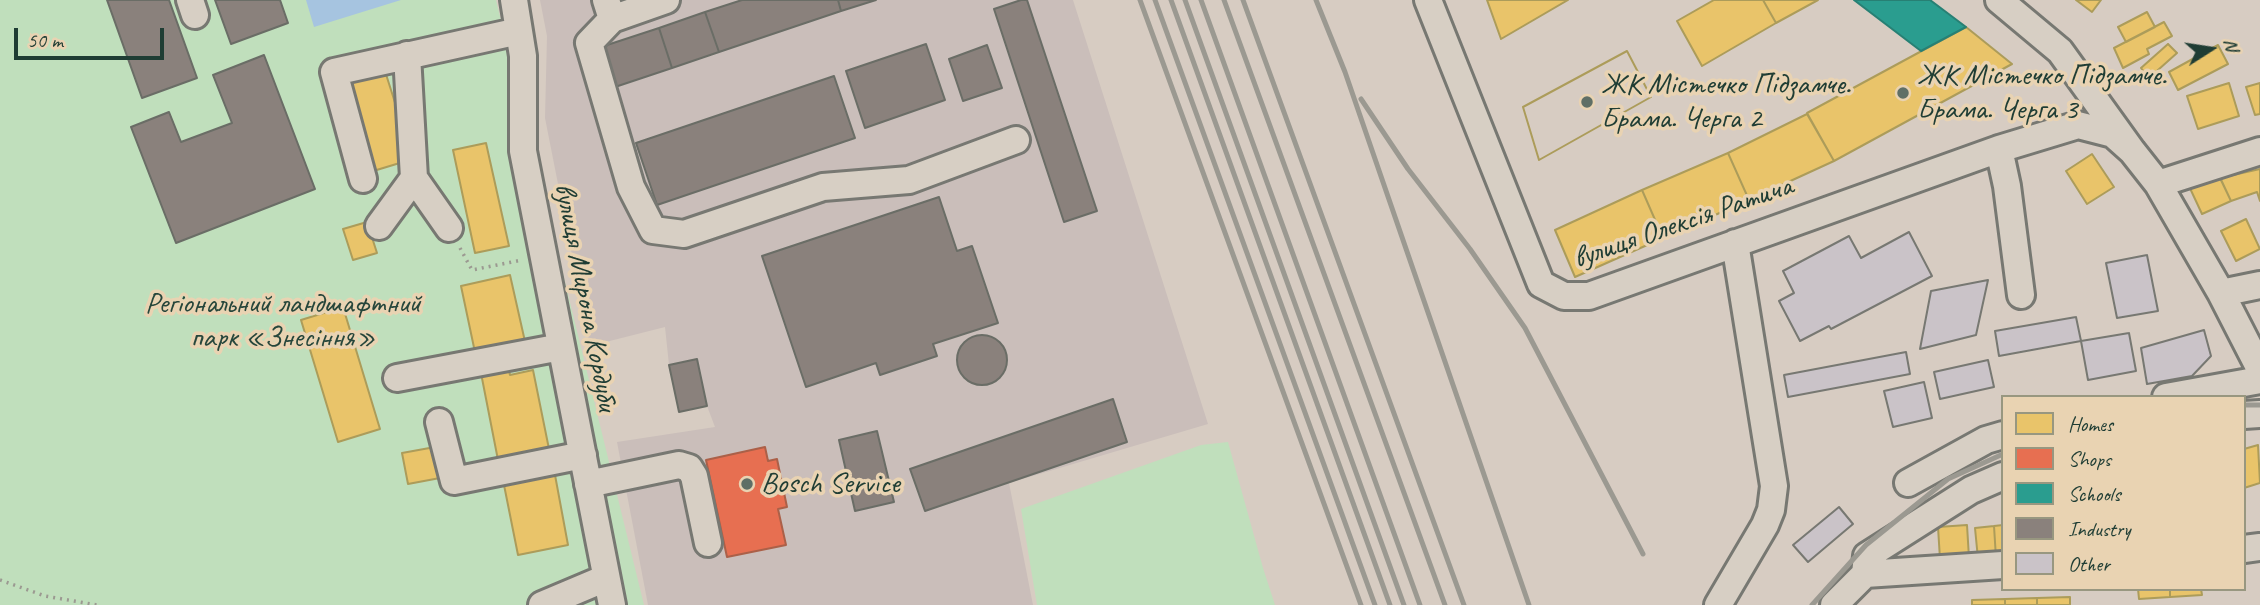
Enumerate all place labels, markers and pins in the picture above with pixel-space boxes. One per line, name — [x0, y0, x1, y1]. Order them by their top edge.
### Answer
place label: ЖК Містечко Підзамче. Брама. Черга 3 — [1917, 58, 2167, 128]
place label: ЖК Містечко Підзамче. Брама. Черга 2 — [1601, 67, 1851, 138]
marker: ЖК Містечко Підзамче. Брама. Черга 3 — [1895, 85, 1911, 101]
marker: ЖК Містечко Підзамче. Брама. Черга 2 — [1579, 94, 1595, 110]
place label: Bosch Service — [761, 466, 900, 502]
marker: Bosch Service — [739, 476, 755, 492]

